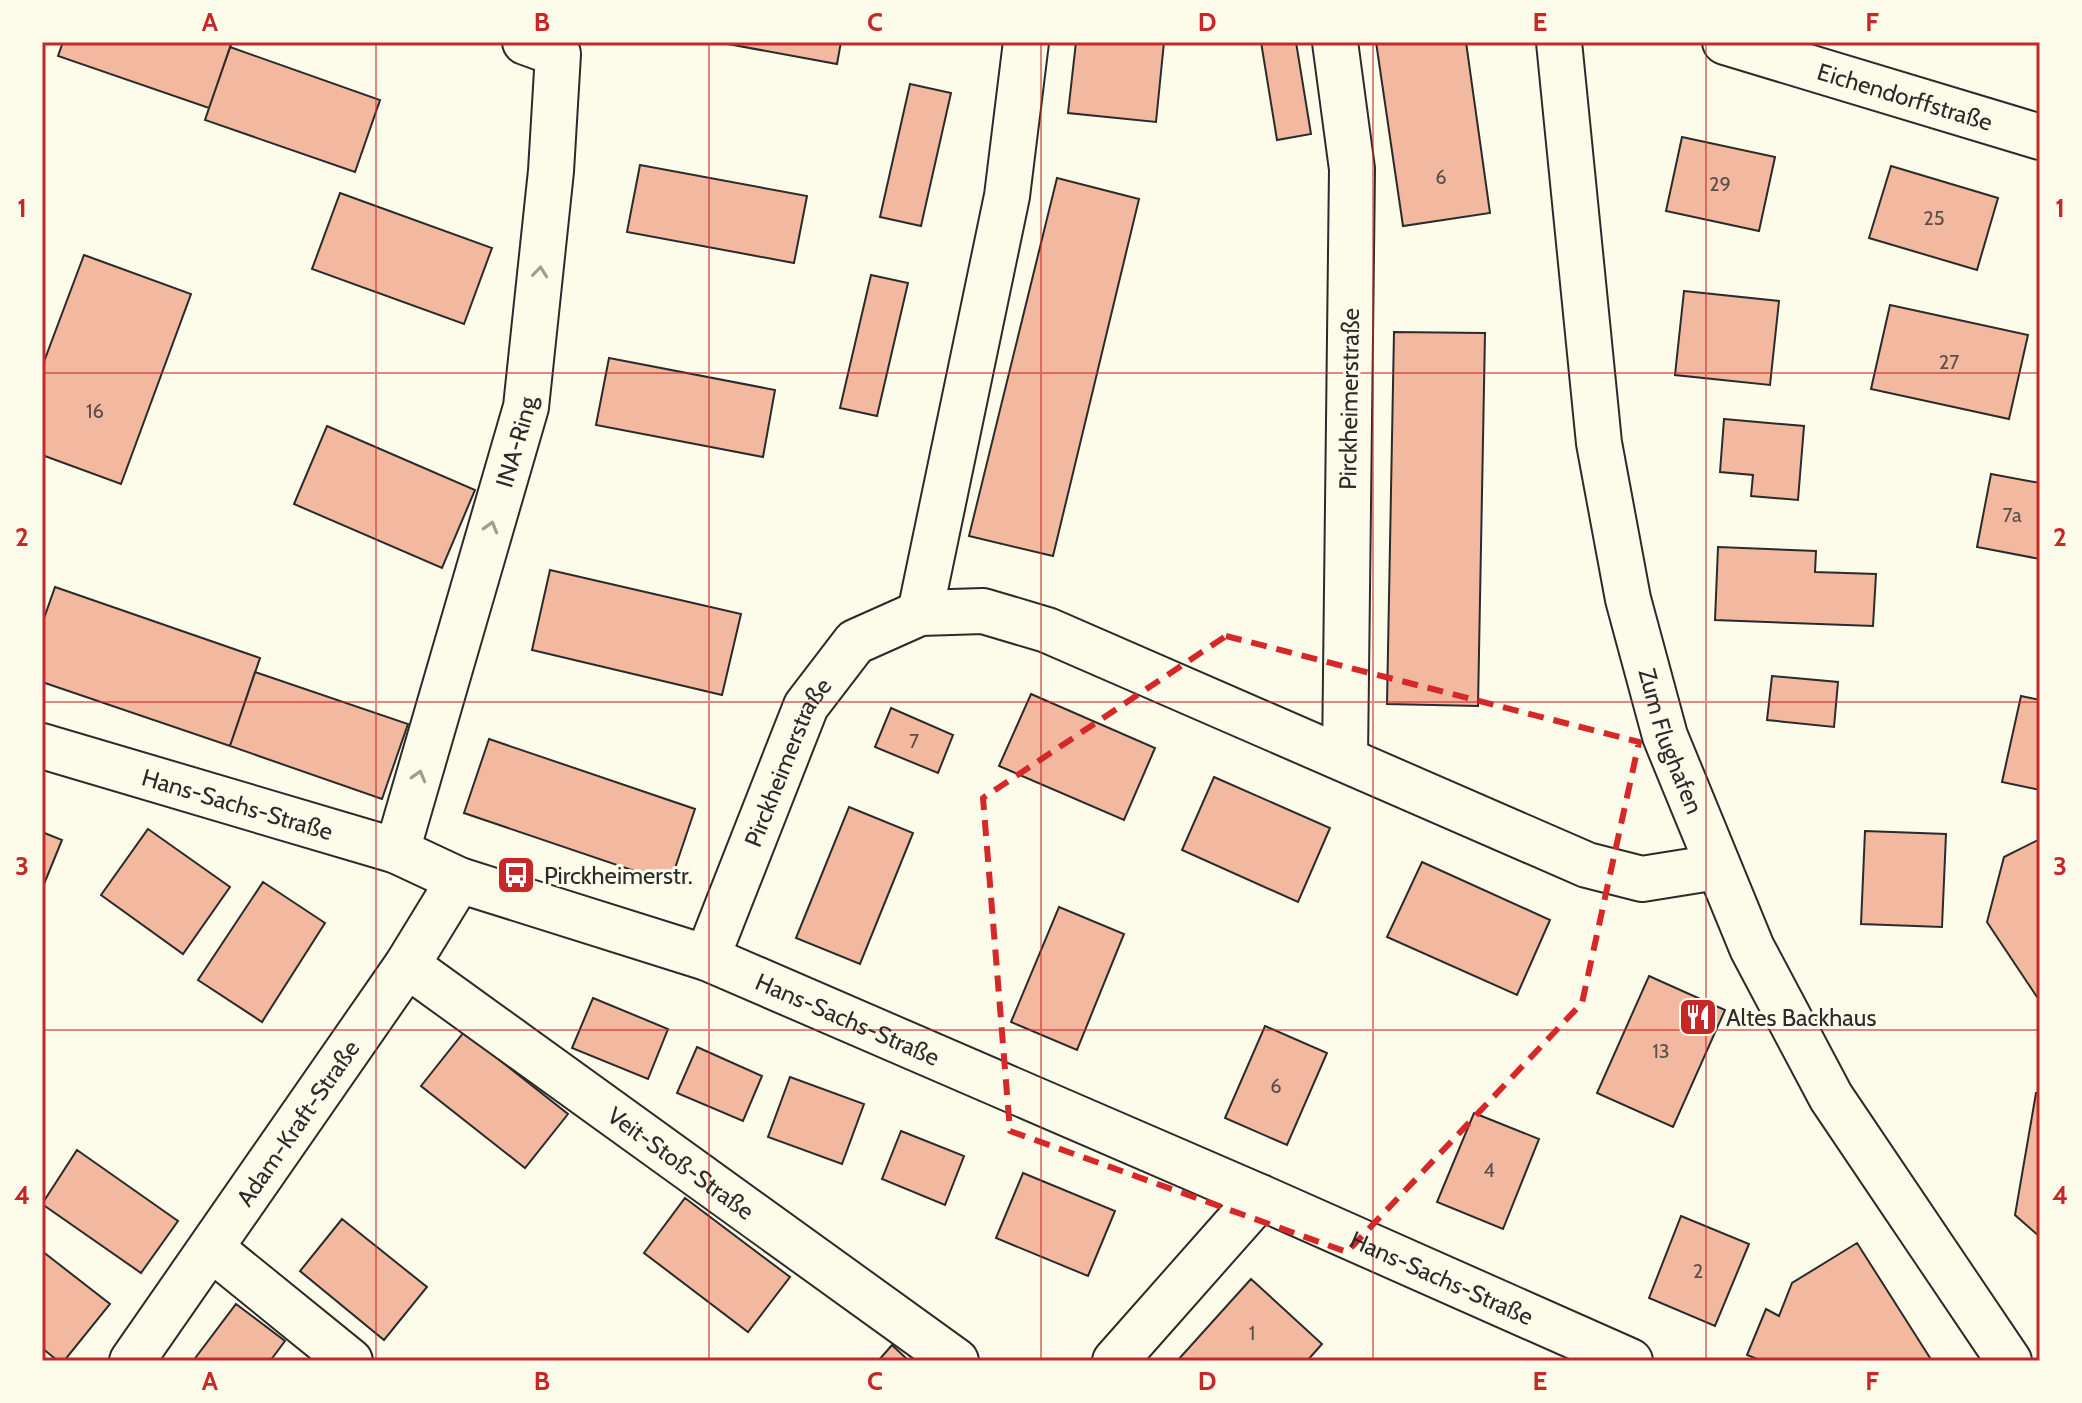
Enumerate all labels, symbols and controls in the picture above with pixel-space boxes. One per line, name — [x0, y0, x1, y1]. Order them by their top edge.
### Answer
text: A — [202, 6, 219, 38]
text: B — [534, 6, 550, 38]
text: C — [867, 6, 883, 38]
text: D — [1198, 6, 1216, 38]
text: E — [1533, 6, 1547, 38]
text: F — [1865, 6, 1879, 38]
street label: Eichendorffstraße — [1814, 56, 1996, 136]
house number: 6 — [1435, 165, 1447, 189]
house number: 29 — [1709, 172, 1731, 196]
text: 1 — [17, 192, 27, 224]
text: 1 — [2055, 192, 2065, 224]
house number: 25 — [1923, 206, 1945, 230]
one-way arrow — [531, 265, 548, 278]
street label: Pirckheimerstraße — [1333, 308, 1365, 490]
house number: 27 — [1939, 350, 1959, 374]
street label: INA-Ring — [489, 394, 542, 491]
house number: 16 — [86, 399, 104, 423]
house number: 7a — [2003, 503, 2022, 527]
one-way arrow — [482, 520, 498, 534]
text: 2 — [15, 521, 29, 553]
text: 2 — [2053, 521, 2067, 553]
street label: Zum Flughafen — [1633, 665, 1710, 818]
street label: Pirckheimerstraße — [738, 672, 837, 851]
house number: 7 — [909, 729, 919, 753]
street label: Hans-Sachs-Straße — [139, 762, 336, 846]
one-way arrow — [410, 770, 426, 784]
text: 3 — [15, 850, 29, 882]
text: 3 — [2053, 850, 2067, 882]
bus stop icon: Pirckheimerstr. — [495, 854, 537, 896]
place label: Pirckheimerstr. — [544, 861, 693, 890]
street label: Hans-Sachs-Straße — [751, 966, 944, 1071]
restaurant icon: Altes Backhaus — [1677, 996, 1719, 1038]
place label: Altes Backhaus — [1726, 1003, 1876, 1032]
street label: Adam-Kraft-Straße — [230, 1034, 365, 1211]
house number: 13 — [1652, 1039, 1670, 1063]
house number: 6 — [1270, 1074, 1282, 1098]
street label: Veit-Stoß-Straße — [602, 1100, 760, 1225]
house number: 4 — [1483, 1158, 1495, 1182]
text: 4 — [14, 1179, 30, 1211]
text: 4 — [2052, 1179, 2068, 1211]
street label: Hans-Sachs-Straße — [1346, 1224, 1538, 1331]
house number: 2 — [1693, 1259, 1703, 1283]
house number: 1 — [1249, 1321, 1255, 1345]
text: A — [202, 1365, 219, 1397]
text: B — [534, 1365, 550, 1397]
text: C — [867, 1365, 883, 1397]
text: D — [1198, 1365, 1216, 1397]
text: E — [1533, 1365, 1547, 1397]
text: F — [1865, 1365, 1879, 1397]

